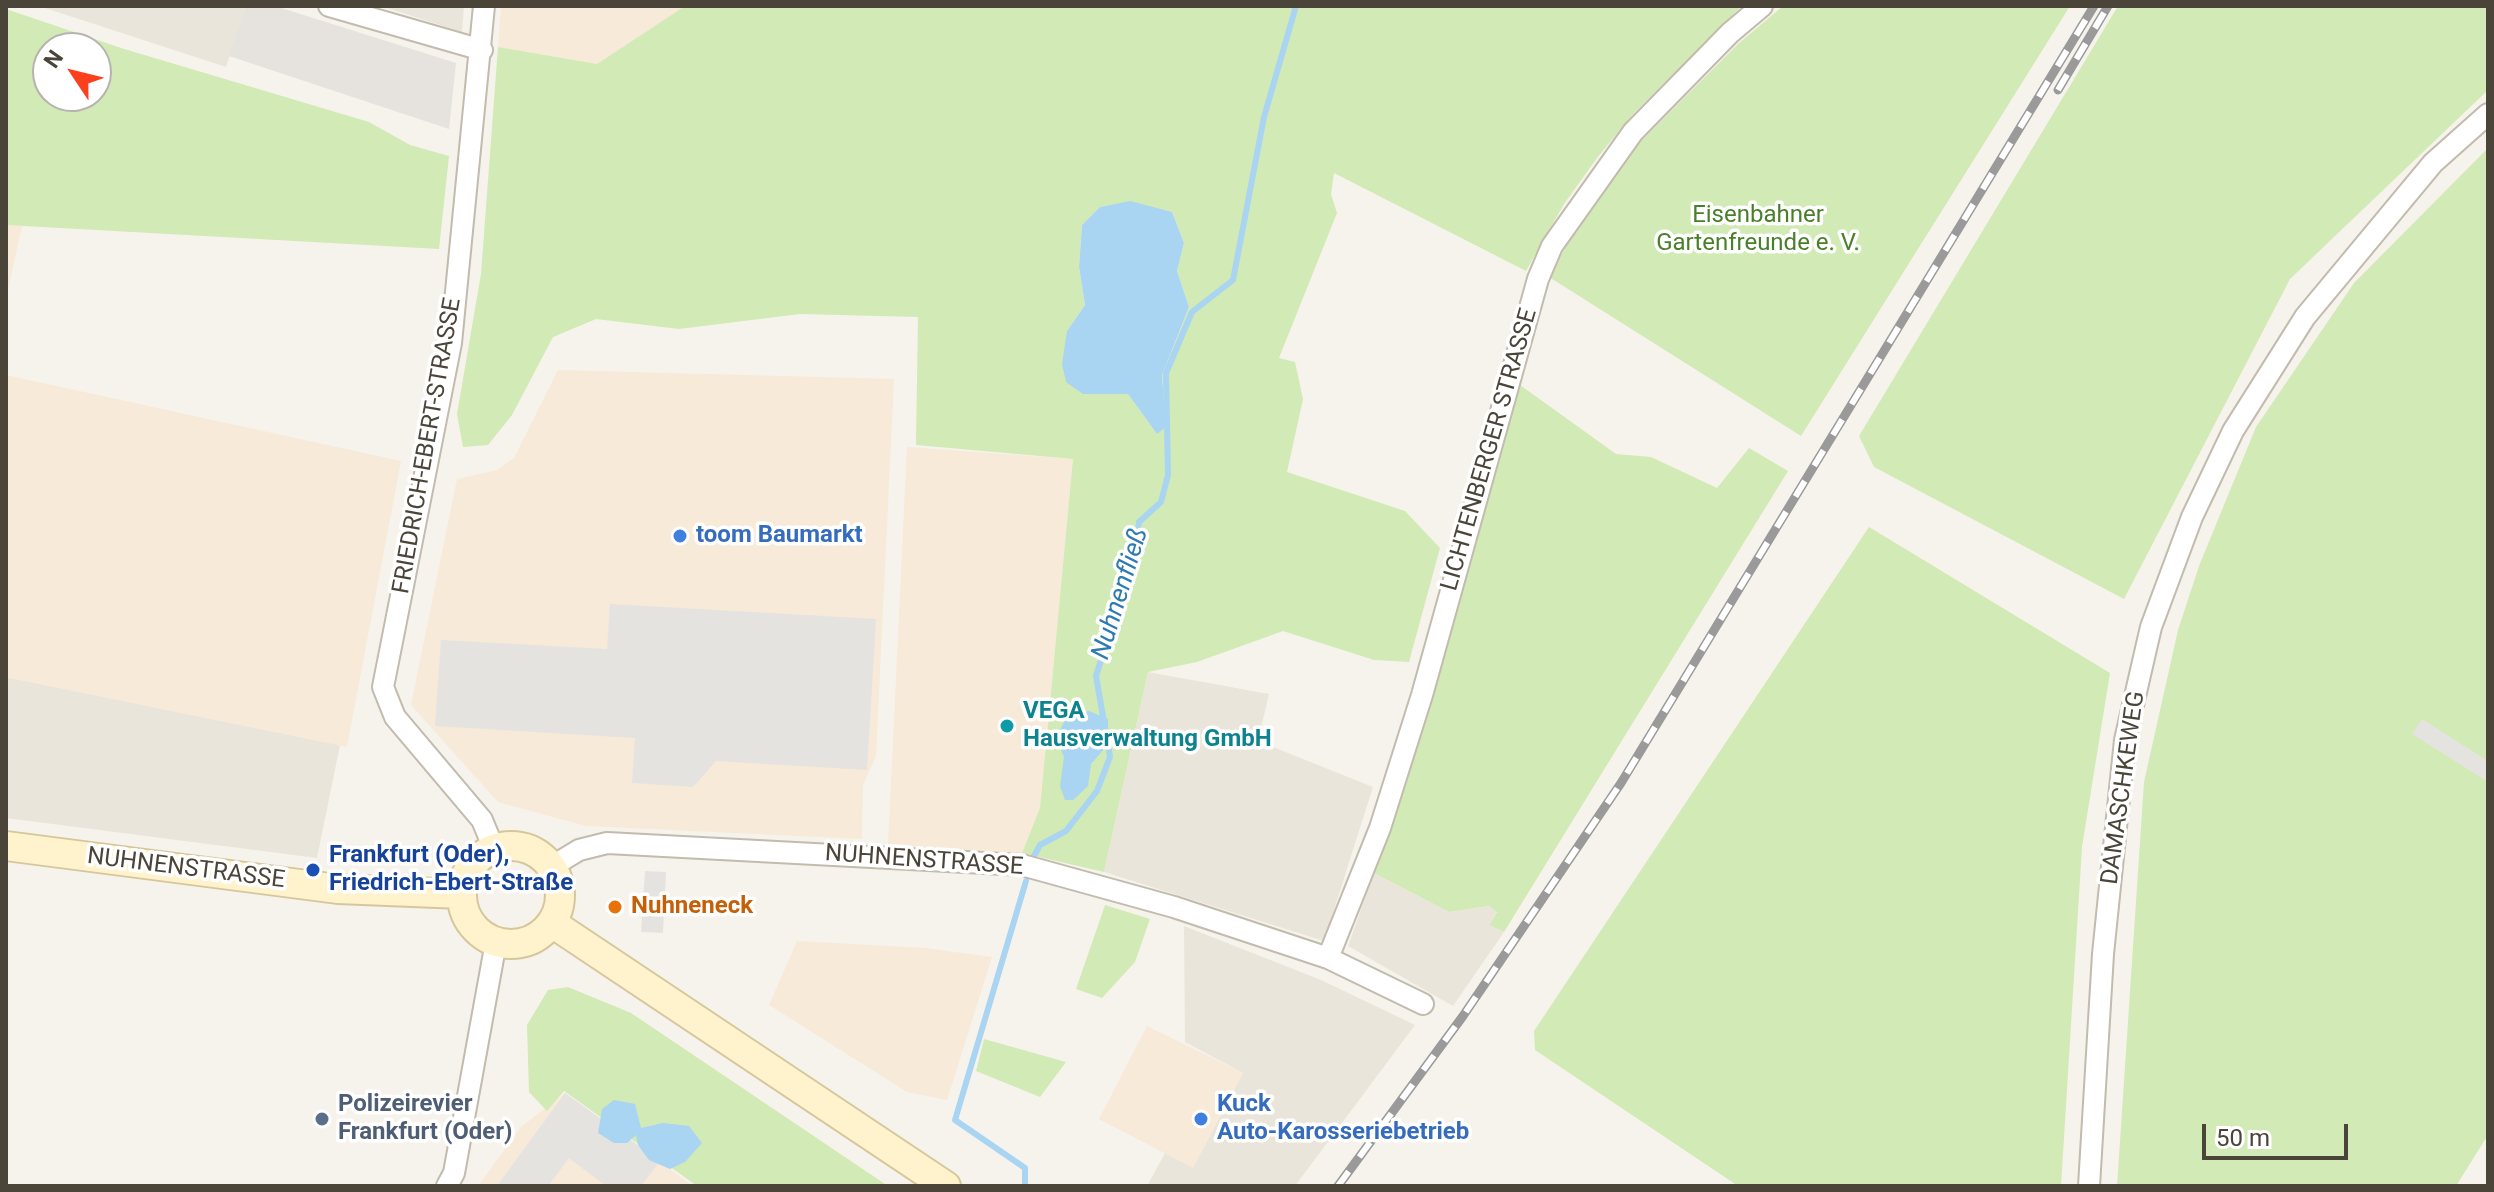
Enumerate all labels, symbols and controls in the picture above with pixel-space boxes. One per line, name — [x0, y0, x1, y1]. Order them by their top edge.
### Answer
north arrow — [32, 32, 112, 112]
text: N — [39, 46, 68, 73]
park label: Eisenbahner Gartenfreunde e. V. — [1656, 202, 1860, 258]
street label: FRIEDRICH-EBERT-STRASSE — [388, 296, 468, 596]
street label: LICHTENBERGER STRASSE — [1436, 306, 1544, 594]
place label: toom Baumarkt — [696, 522, 863, 550]
water label: Nuhnenfließ — [1086, 524, 1156, 664]
marker: toom Baumarkt — [671, 527, 689, 545]
street label: DAMASCHKEWEG — [2096, 689, 2152, 887]
place label: VEGA Hausverwaltung GmbH — [1023, 698, 1272, 754]
marker: VEGA Hausverwaltung GmbH — [998, 717, 1016, 735]
street label: NUHNENSTRASSE — [824, 840, 1024, 882]
place label: Frankfurt (Oder), Friedrich-Ebert-Straße — [329, 842, 573, 898]
street label: NUHNENSTRASSE — [86, 843, 286, 895]
marker: Frankfurt (Oder), Friedrich-Ebert-Straße — [304, 861, 322, 879]
place label: Nuhneneck — [631, 893, 753, 921]
marker: Nuhneneck — [606, 898, 624, 916]
place label: Polizeirevier Frankfurt (Oder) — [338, 1091, 513, 1147]
place label: Kuck Auto-Karosseriebetrieb — [1217, 1091, 1469, 1147]
scale bar — [2206, 1108, 2352, 1158]
marker: Polizeirevier Frankfurt (Oder) — [313, 1110, 331, 1128]
marker: Kuck Auto-Karosseriebetrieb — [1192, 1110, 1210, 1128]
text: 50 m — [2216, 1124, 2270, 1152]

